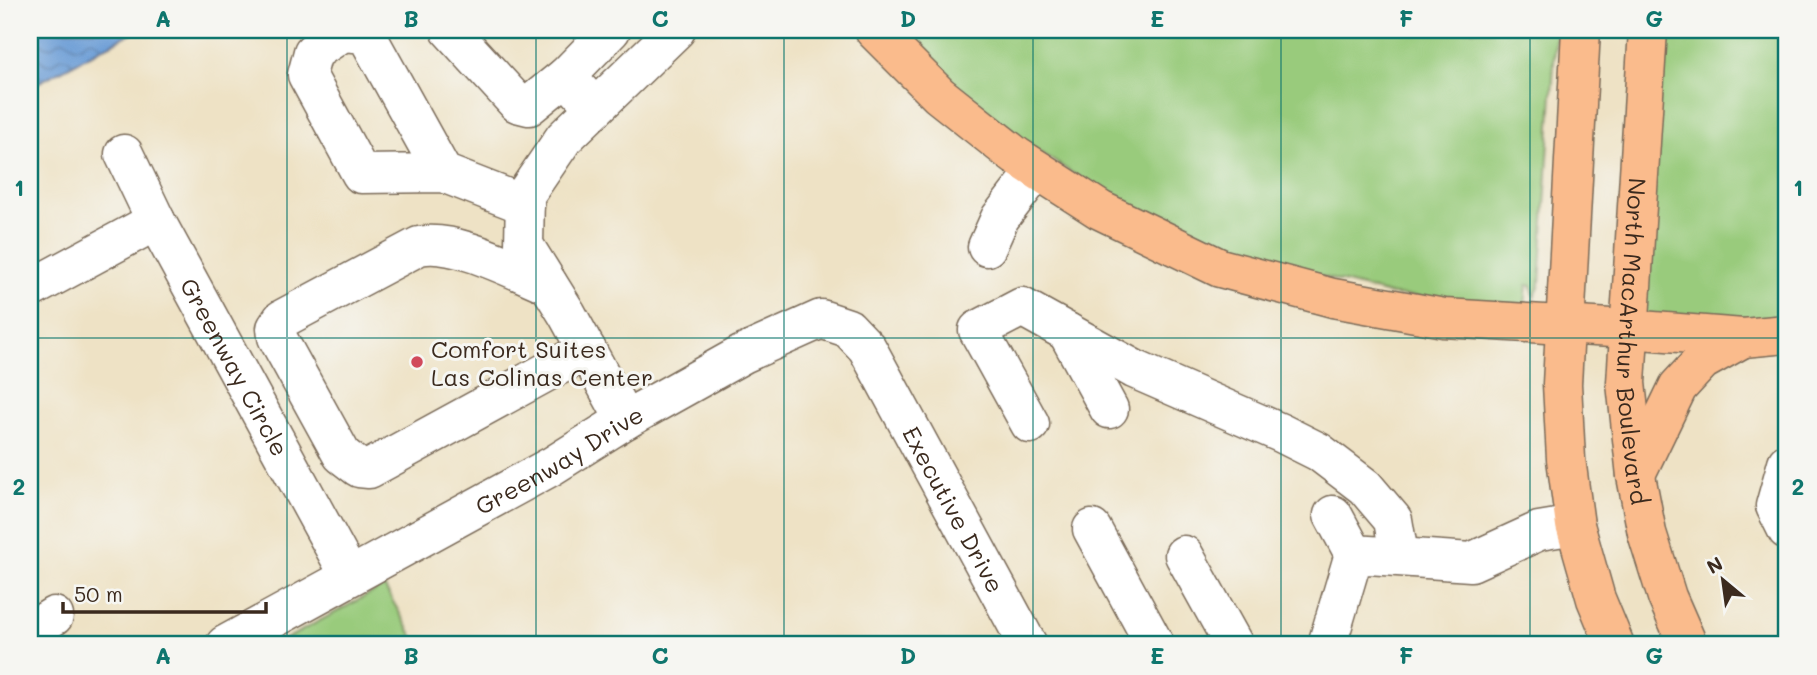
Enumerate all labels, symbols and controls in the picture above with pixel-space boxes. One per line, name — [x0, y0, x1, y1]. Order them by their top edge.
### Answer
text: A — [155, 3, 171, 33]
text: B — [403, 3, 419, 33]
text: C — [651, 3, 669, 33]
text: D — [900, 3, 916, 33]
text: E — [1150, 3, 1164, 33]
text: F — [1399, 3, 1413, 33]
text: G — [1645, 3, 1663, 33]
text: 1 — [14, 172, 24, 202]
text: 1 — [1793, 172, 1803, 202]
street label: North MacArthur Boulevard — [1610, 177, 1657, 507]
street label: Greenway Circle — [174, 272, 296, 461]
place label: Comfort Suites Las Colinas Center — [431, 333, 653, 392]
marker: Comfort Suites Las Colinas Center — [409, 354, 425, 370]
street label: Greenway Drive — [469, 398, 648, 521]
street label: Executive Drive — [897, 420, 1012, 598]
text: 2 — [13, 471, 25, 501]
text: 2 — [1792, 471, 1804, 501]
north arrow — [1688, 546, 1758, 616]
text: N — [1702, 550, 1727, 579]
scale bar — [63, 570, 266, 614]
text: 50 m — [74, 580, 123, 607]
text: A — [155, 640, 171, 670]
text: B — [403, 640, 419, 670]
text: C — [651, 640, 669, 670]
text: D — [900, 640, 916, 670]
text: E — [1150, 640, 1164, 670]
text: F — [1399, 640, 1413, 670]
text: G — [1645, 640, 1663, 670]

